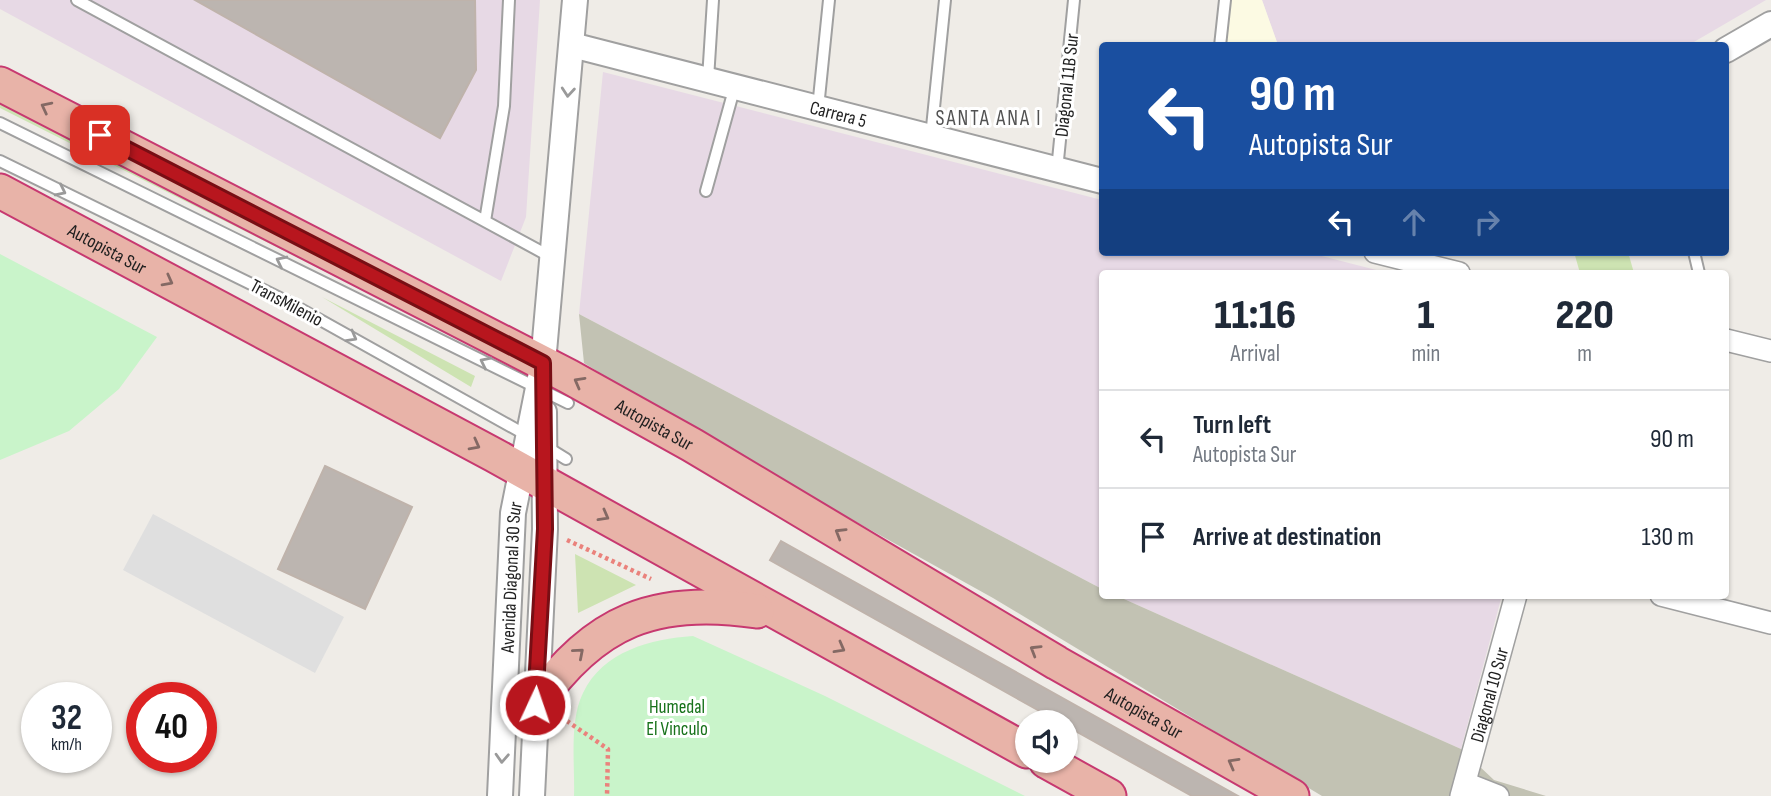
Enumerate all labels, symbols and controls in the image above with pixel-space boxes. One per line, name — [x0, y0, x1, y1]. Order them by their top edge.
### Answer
street label: Diagonal 11B Sur — [1051, 32, 1084, 138]
text: 90 m — [1249, 66, 1336, 125]
icon: left — [1134, 70, 1225, 161]
one-way arrow — [561, 87, 576, 98]
street label: Carrera 5 — [807, 97, 869, 133]
one-way arrow — [41, 102, 53, 116]
pin — [70, 105, 130, 165]
district label: SANTA ANA I — [936, 106, 1042, 131]
icon: arrive — [81, 116, 119, 154]
text: Autopista Sur — [1249, 126, 1393, 165]
one-way arrow — [54, 182, 66, 196]
icon: left — [1322, 203, 1360, 241]
icon: ahead — [1395, 203, 1433, 241]
icon: right — [1468, 203, 1506, 241]
street label: Autopista Sur — [63, 219, 150, 280]
one-way arrow — [276, 256, 288, 270]
one-way arrow — [161, 273, 174, 286]
street label: TransMilenio — [246, 275, 327, 332]
text: 11:16 — [1214, 290, 1296, 341]
text: 1 — [1417, 290, 1435, 341]
text: 220 — [1555, 290, 1614, 341]
one-way arrow — [345, 329, 357, 342]
text: Arrival — [1230, 340, 1280, 368]
text: min — [1411, 340, 1440, 368]
text: m — [1577, 340, 1592, 368]
one-way arrow — [480, 356, 492, 370]
one-way arrow — [574, 377, 587, 390]
street label: Autopista Sur — [610, 394, 698, 457]
text: Turn left — [1193, 410, 1271, 441]
icon: left — [1134, 420, 1172, 458]
text: 90 m — [1650, 424, 1694, 455]
one-way arrow — [468, 436, 480, 450]
text: Autopista Sur — [1193, 441, 1296, 469]
street label: Avenida Diagonal 30 Sur — [497, 499, 528, 654]
one-way arrow — [597, 508, 609, 521]
icon: arrive — [1134, 518, 1172, 556]
text: Arrive at destination — [1193, 522, 1381, 553]
text: 130 m — [1642, 522, 1694, 553]
one-way arrow — [834, 529, 847, 542]
one-way arrow — [833, 640, 846, 653]
street label: Diagonal 10 Sur — [1466, 645, 1514, 745]
one-way arrow — [1029, 646, 1042, 659]
one-way arrow — [571, 649, 584, 661]
position arrow — [498, 668, 572, 742]
speed limit sign: 40 — [126, 682, 217, 773]
street label: Autopista Sur — [1100, 682, 1187, 745]
park label: Humedal El Vinculo — [646, 696, 708, 741]
text: 32 — [51, 697, 82, 740]
map controls — [1015, 710, 1078, 773]
button: sound — [1015, 710, 1078, 773]
text: km/h — [51, 734, 82, 755]
one-way arrow — [495, 752, 510, 763]
one-way arrow — [1228, 758, 1240, 771]

